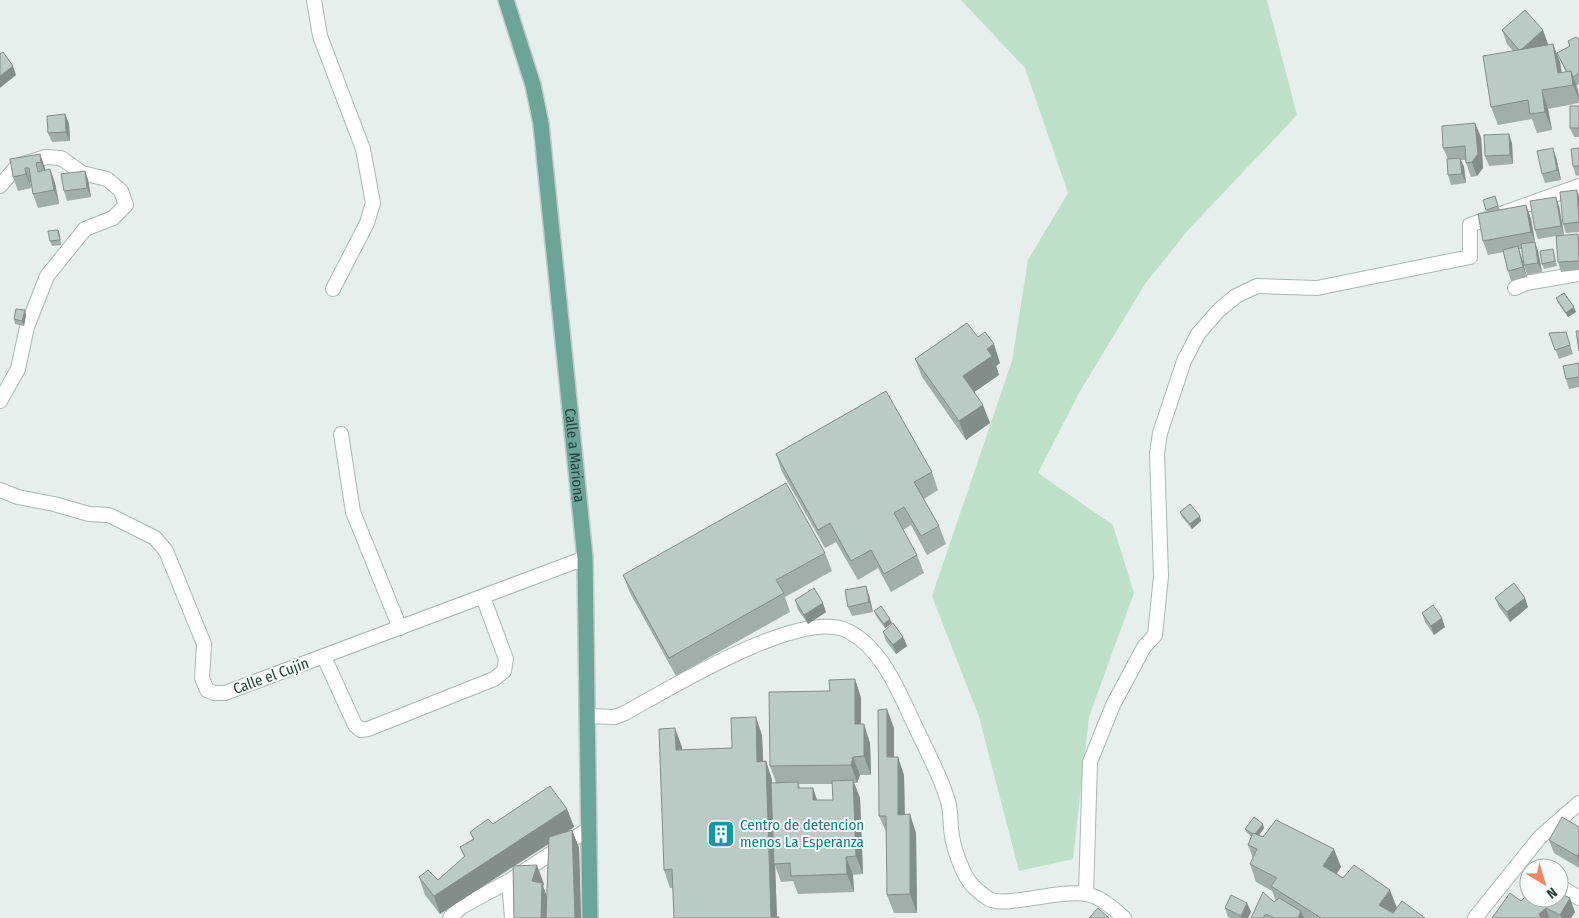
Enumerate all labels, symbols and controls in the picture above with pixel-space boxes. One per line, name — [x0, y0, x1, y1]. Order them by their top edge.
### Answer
street label: Calle a Mariona — [561, 407, 588, 503]
street label: Calle el Cujín — [231, 654, 311, 698]
place label: Centro de detencion menos La Esperanza — [740, 816, 864, 851]
building icon: Centro de detencion menos La Esperanza — [706, 819, 736, 849]
north arrow — [1519, 858, 1569, 908]
text: N — [1543, 884, 1560, 902]

